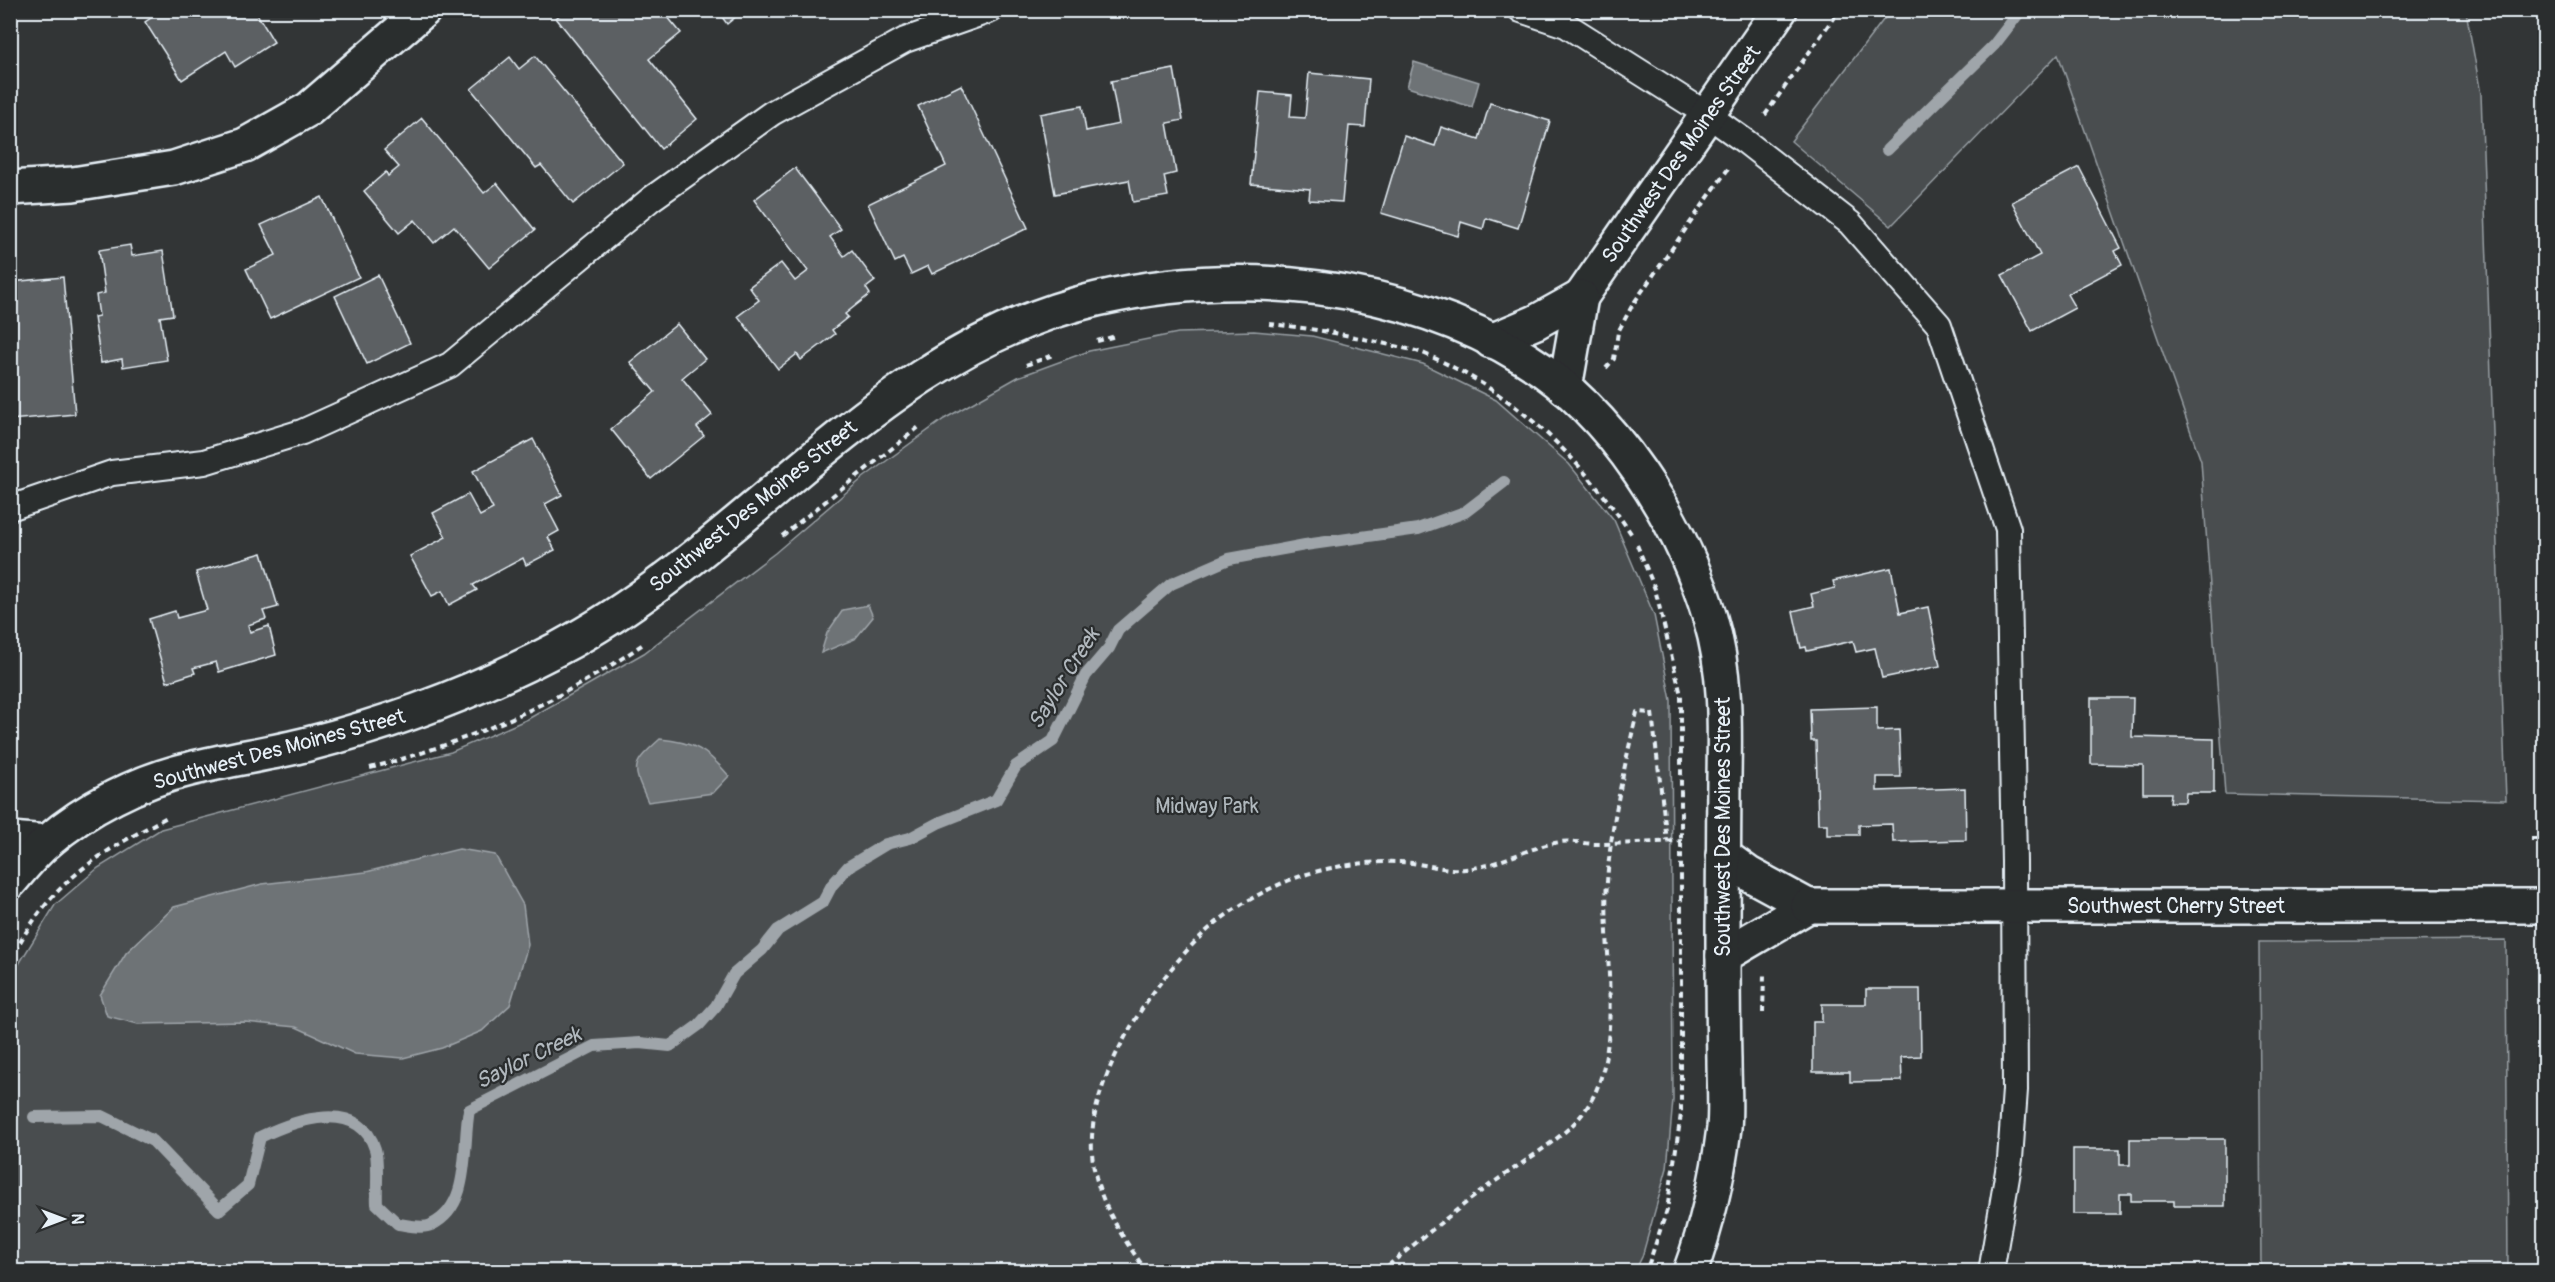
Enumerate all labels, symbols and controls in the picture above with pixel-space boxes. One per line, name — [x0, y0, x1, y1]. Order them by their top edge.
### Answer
street label: Southwest Des Moines Street — [1596, 40, 1767, 268]
street label: Southwest Des Moines Street — [644, 414, 863, 599]
water label: Saylor Creek — [1022, 621, 1107, 734]
street label: Southwest Des Moines Street — [1710, 697, 1737, 957]
street label: Southwest Des Moines Street — [150, 703, 409, 796]
park label: Midway Park — [1155, 793, 1259, 820]
street label: Southwest Cherry Street — [2067, 893, 2286, 920]
water label: Saylor Creek — [471, 1020, 587, 1095]
north arrow — [33, 1189, 93, 1249]
text: N — [67, 1214, 87, 1225]

